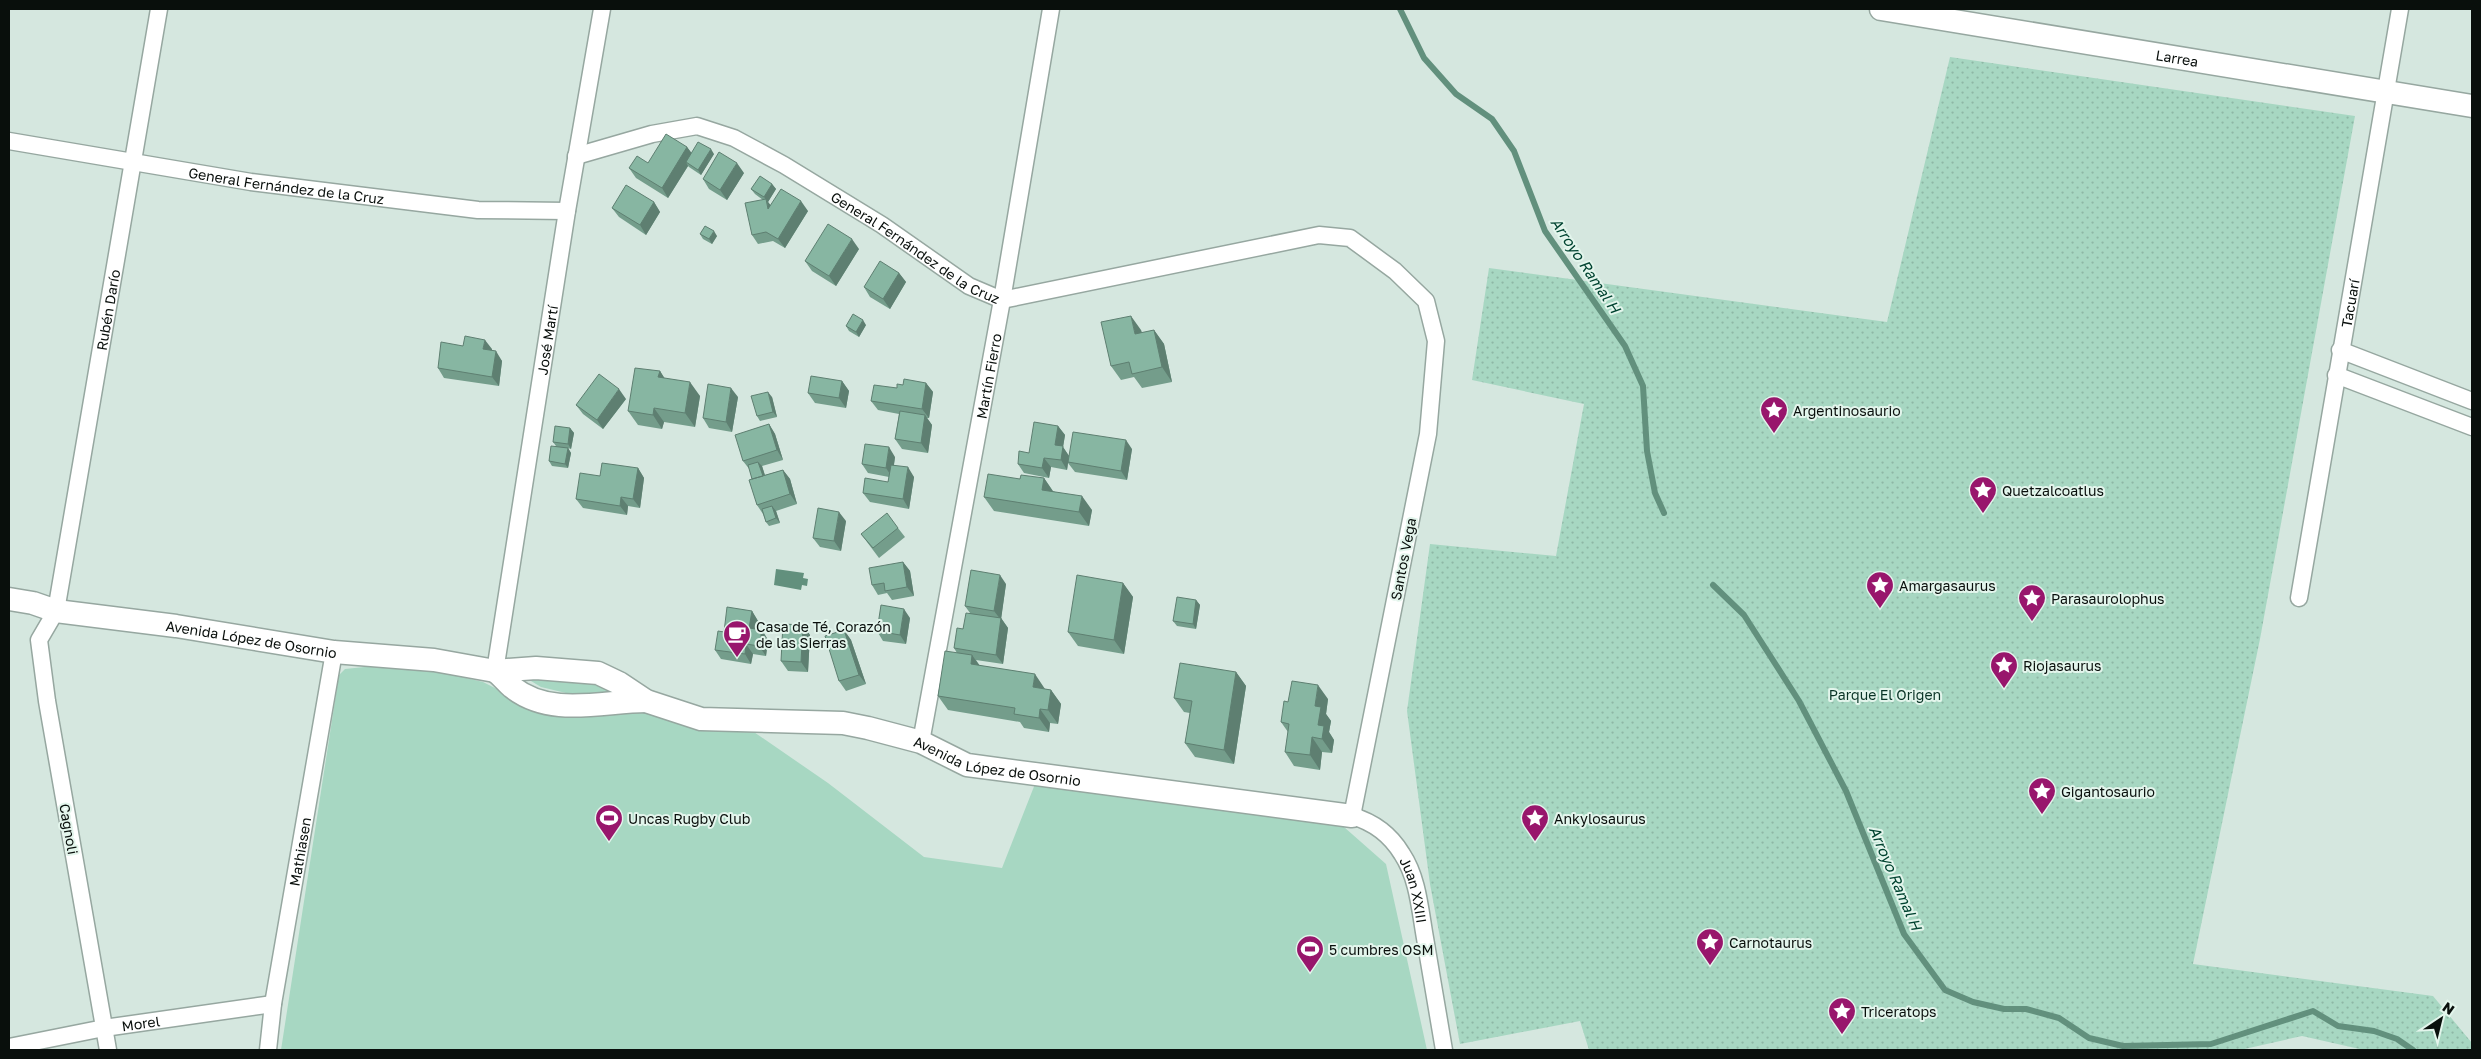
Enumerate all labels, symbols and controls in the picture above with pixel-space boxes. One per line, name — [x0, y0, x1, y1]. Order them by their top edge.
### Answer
street label: Larrea — [2155, 46, 2200, 69]
street label: General Fernández de la Cruz — [187, 163, 385, 207]
street label: General Fernández de la Cruz — [828, 187, 1003, 307]
water label: Arroyo Ramal H — [1547, 214, 1625, 318]
street label: Rubén Darío — [92, 268, 123, 352]
street label: Tacuarí — [2337, 277, 2362, 329]
street label: José Martí — [533, 303, 561, 376]
street label: Martín Fierro — [972, 332, 1004, 420]
place icon: Argentinosaurio — [1759, 395, 1789, 434]
place label: Argentinosaurio — [1793, 402, 1901, 419]
place icon: Quetzalcoatlus — [1968, 475, 1998, 514]
place label: Quetzalcoatlus — [2002, 482, 2104, 499]
street label: Santos Vega — [1387, 516, 1419, 602]
place icon: Amargasaurus — [1865, 570, 1895, 609]
place label: Amargasaurus — [1899, 577, 1996, 594]
place icon: Parasaurolophus — [2017, 583, 2047, 622]
place label: Parasaurolophus — [2051, 590, 2165, 607]
street label: Avenida López de Osornio — [165, 616, 338, 661]
place label: Casa de Té, Corazón de las Sierras — [756, 618, 891, 651]
cafe icon: Casa de Té, Corazón de las Sierras — [722, 619, 752, 658]
place icon: Riojasaurus — [1989, 650, 2019, 689]
place label: Riojasaurus — [2023, 657, 2101, 674]
park label: Parque El Origen — [1829, 686, 1941, 703]
street label: Avenida López de Osornio — [912, 732, 1082, 788]
place icon: Gigantosaurio — [2027, 776, 2057, 815]
place label: Gigantosaurio — [2061, 783, 2155, 800]
street label: Cagnoli — [56, 802, 82, 856]
sports icon: Uncas Rugby Club — [594, 803, 624, 842]
place icon: Ankylosaurus — [1520, 803, 1550, 842]
place label: Uncas Rugby Club — [628, 810, 750, 827]
place label: Ankylosaurus — [1554, 810, 1646, 827]
street label: Mathiasen — [285, 816, 314, 887]
water label: Arroyo Ramal H — [1865, 823, 1927, 935]
street label: Juan XXIII — [1397, 854, 1431, 924]
place icon: Carnotaurus — [1695, 927, 1725, 966]
sports icon: 5 cumbres OSM — [1295, 934, 1325, 973]
place label: Carnotaurus — [1729, 934, 1812, 951]
place label: 5 cumbres OSM — [1329, 941, 1433, 958]
north arrow — [2416, 994, 2466, 1044]
place icon: Triceratops — [1827, 996, 1857, 1035]
text: N — [2440, 998, 2458, 1018]
place label: Triceratops — [1861, 1003, 1937, 1020]
street label: Morel — [121, 1012, 161, 1034]

